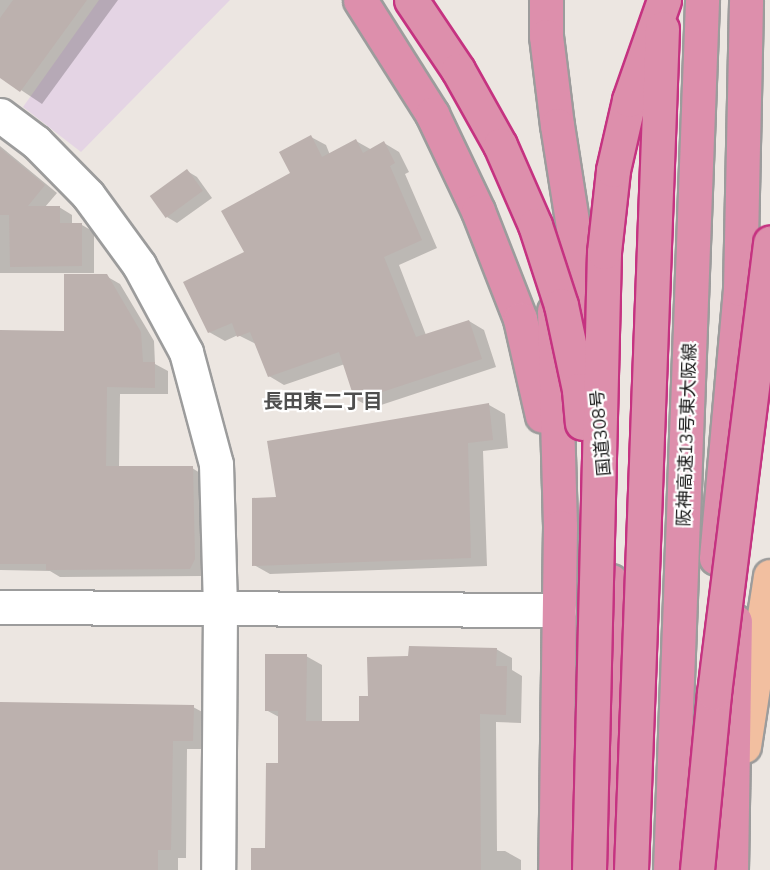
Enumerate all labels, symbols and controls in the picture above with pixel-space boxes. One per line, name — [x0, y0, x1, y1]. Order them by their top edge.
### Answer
street label: 阪神高速13号東大阪線 — [673, 343, 701, 527]
district label: 長田東二丁目 — [263, 389, 383, 413]
street label: 国道308号 — [586, 389, 616, 477]

